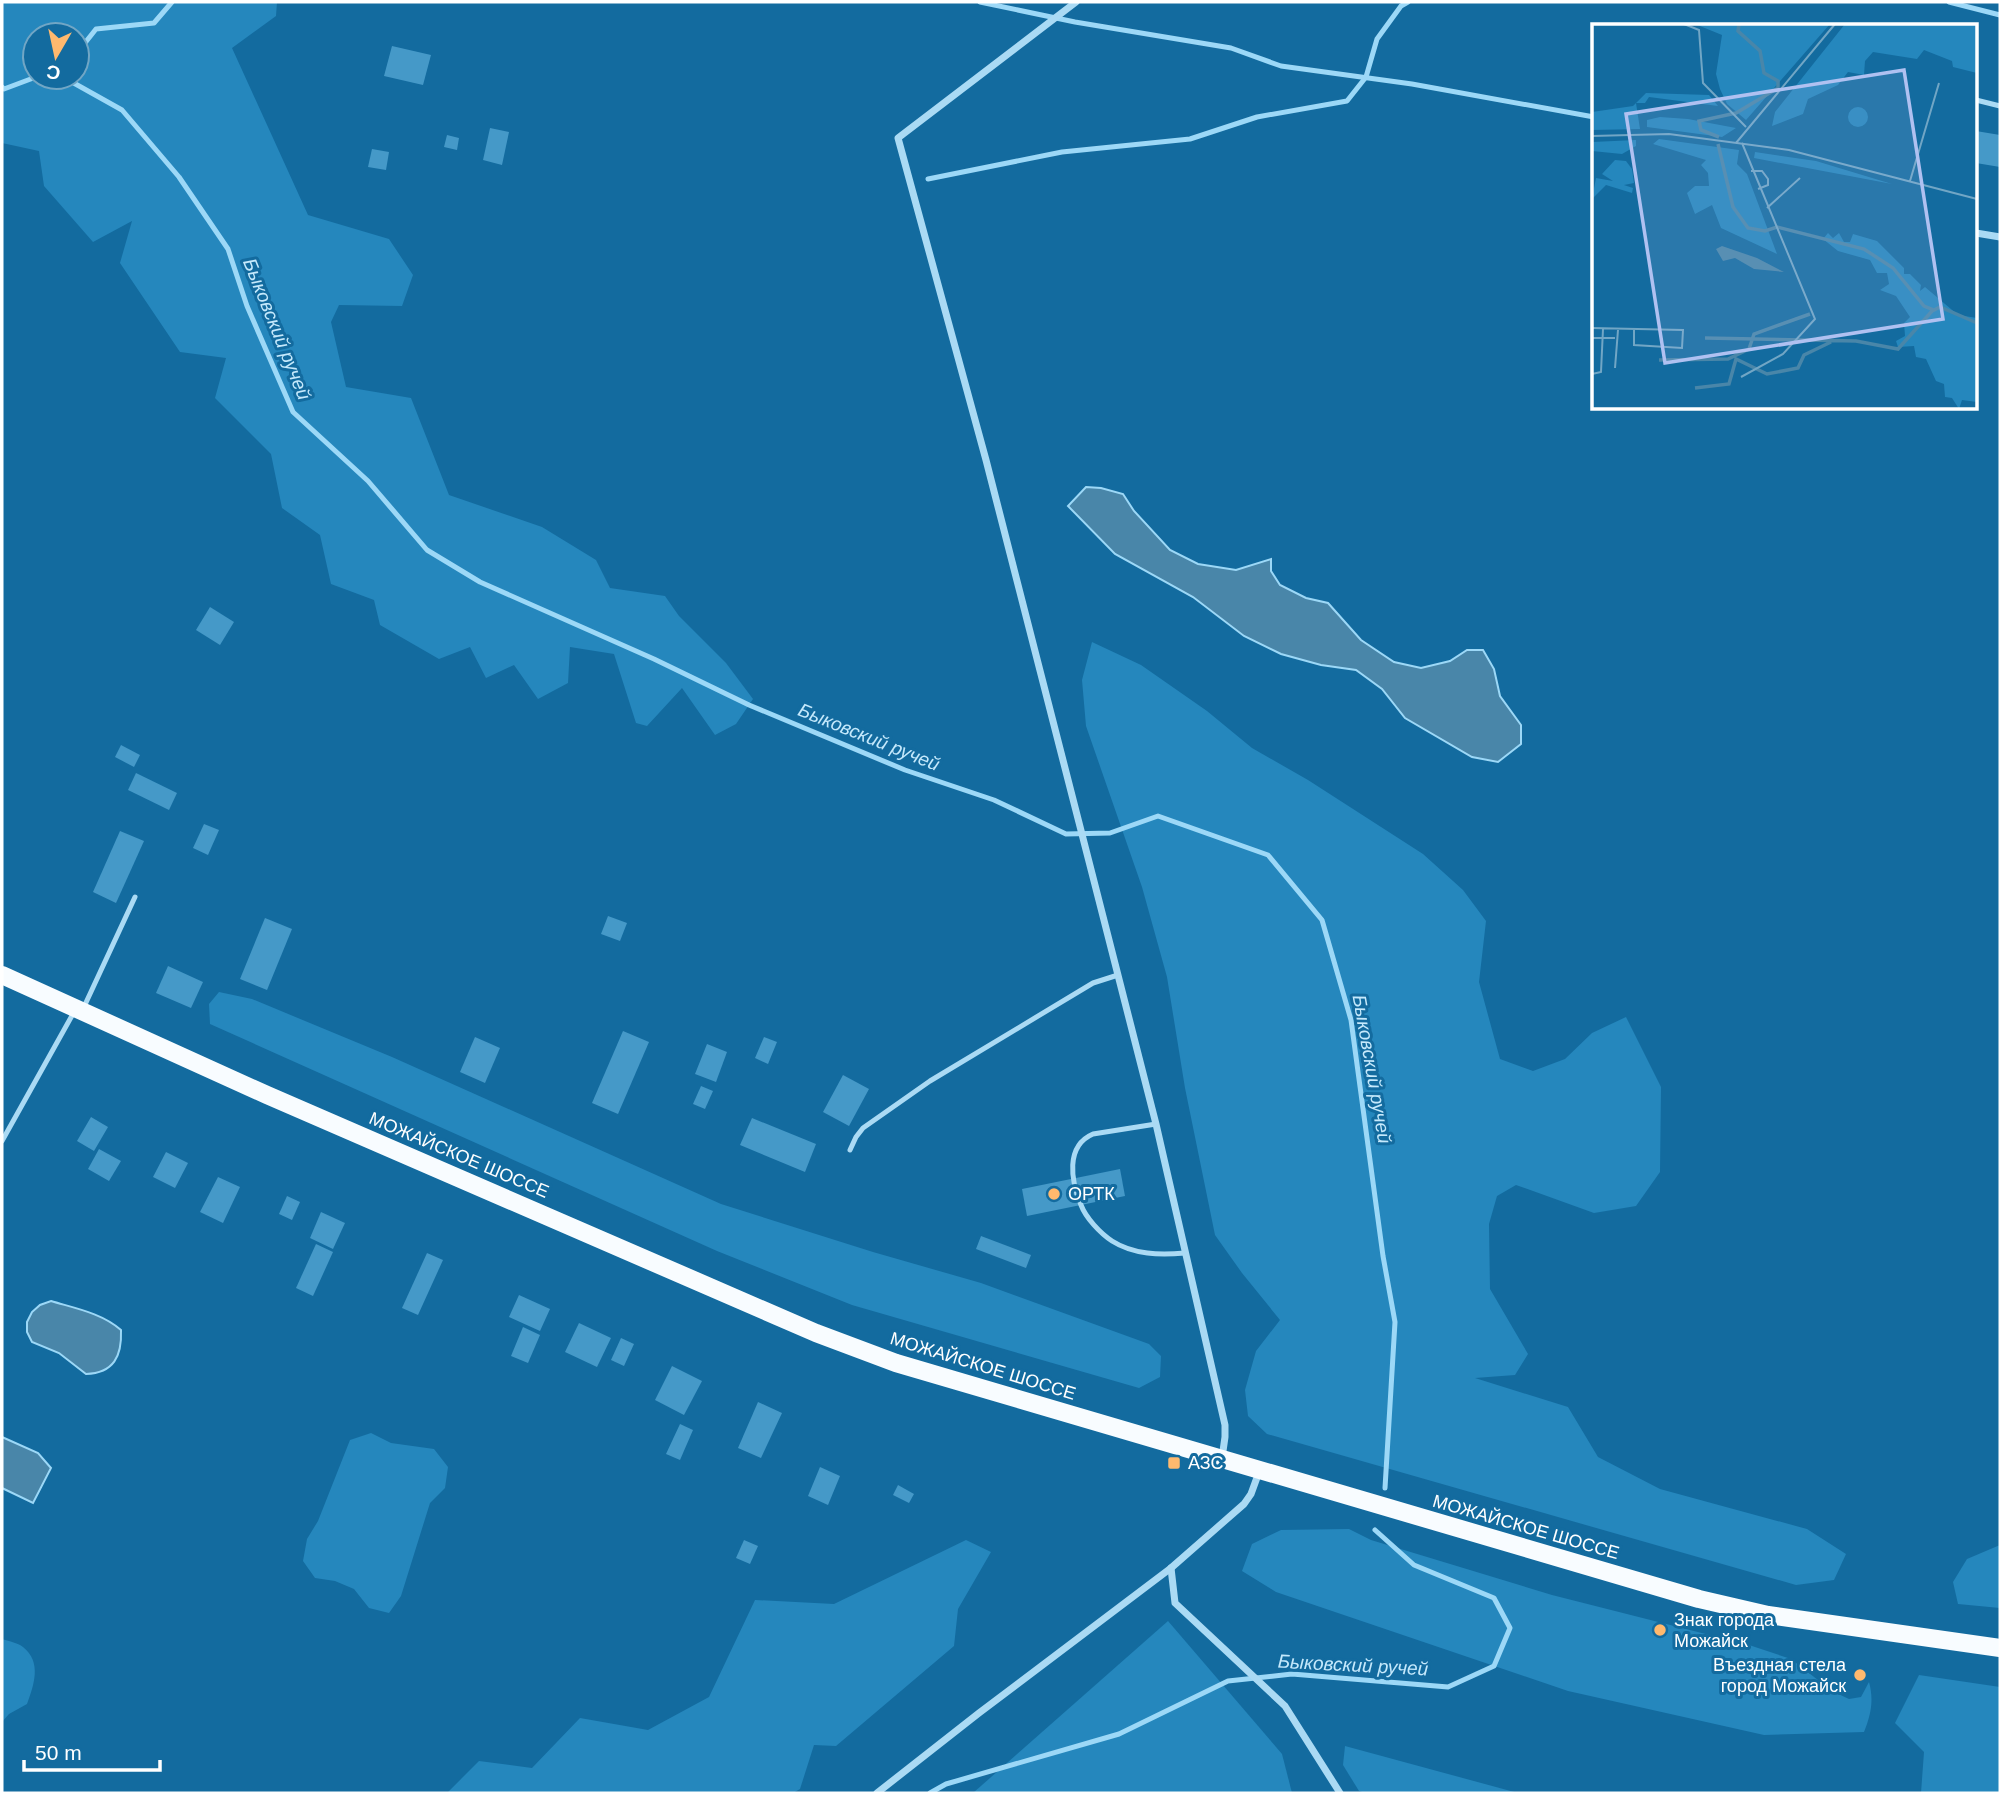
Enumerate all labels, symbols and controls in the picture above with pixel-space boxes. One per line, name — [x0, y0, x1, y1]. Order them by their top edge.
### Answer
north arrow — [21, 21, 91, 91]
inset map — [1592, 24, 1978, 410]
text: С — [45, 61, 62, 84]
water label: Быковский ручей — [239, 255, 315, 403]
water label: Быковский ручей — [795, 699, 943, 775]
water label: Быковский ручей — [1349, 993, 1395, 1145]
street label: МОЖАЙСКОЕ ШОССЕ — [366, 1107, 552, 1202]
place label: ОРТК — [1068, 1184, 1115, 1204]
marker: ОРТК — [1046, 1186, 1062, 1202]
street label: МОЖАЙСКОЕ ШОССЕ — [888, 1327, 1078, 1404]
place label: АЗС — [1188, 1453, 1223, 1473]
marker: АЗС — [1166, 1455, 1182, 1471]
street label: МОЖАЙСКОЕ ШОССЕ — [1430, 1490, 1622, 1563]
place label: Знак города Можайск — [1674, 1610, 1775, 1651]
marker: Знак города Можайск — [1652, 1622, 1668, 1638]
water label: Быковский ручей — [1277, 1651, 1429, 1679]
place label: Въездная стела город Можайск — [1713, 1655, 1847, 1696]
marker: Въездная стела город Можайск — [1852, 1667, 1868, 1683]
scale bar — [24, 1728, 161, 1772]
text: 50 m — [35, 1741, 82, 1764]

